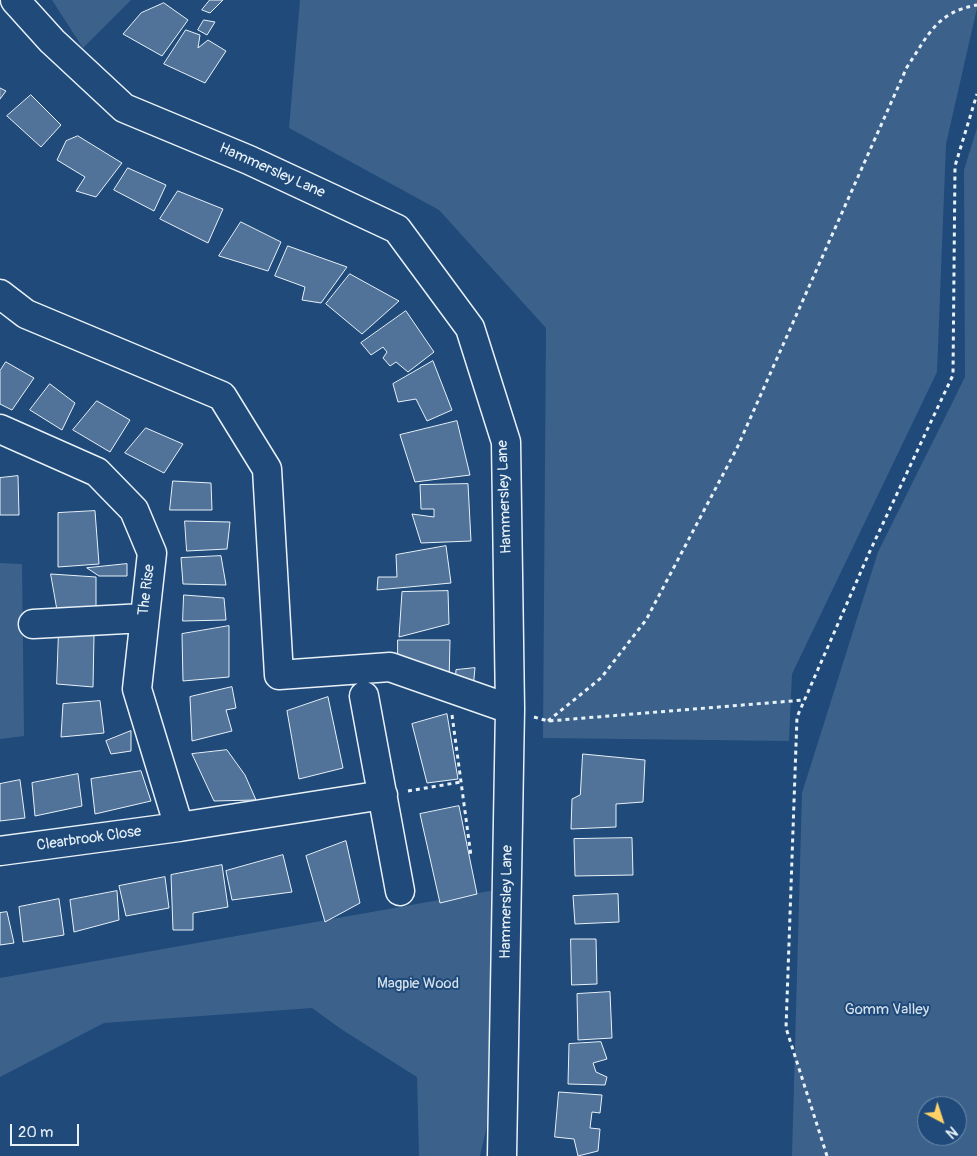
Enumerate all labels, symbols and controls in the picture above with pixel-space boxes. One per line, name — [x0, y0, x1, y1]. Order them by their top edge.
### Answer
street label: Hammersley Lane — [216, 140, 328, 202]
street label: Hammersley Lane — [494, 440, 516, 554]
street label: The Rise — [135, 563, 159, 617]
street label: Clearbrook Close — [35, 823, 143, 855]
street label: Hammersley Lane — [497, 845, 517, 959]
park label: Magpie Wood — [377, 975, 459, 993]
park label: Gomm Valley — [845, 1001, 929, 1019]
north arrow — [917, 1096, 967, 1146]
scale bar — [12, 1114, 81, 1146]
text: 20 m — [18, 1123, 53, 1142]
text: N — [942, 1123, 960, 1142]

